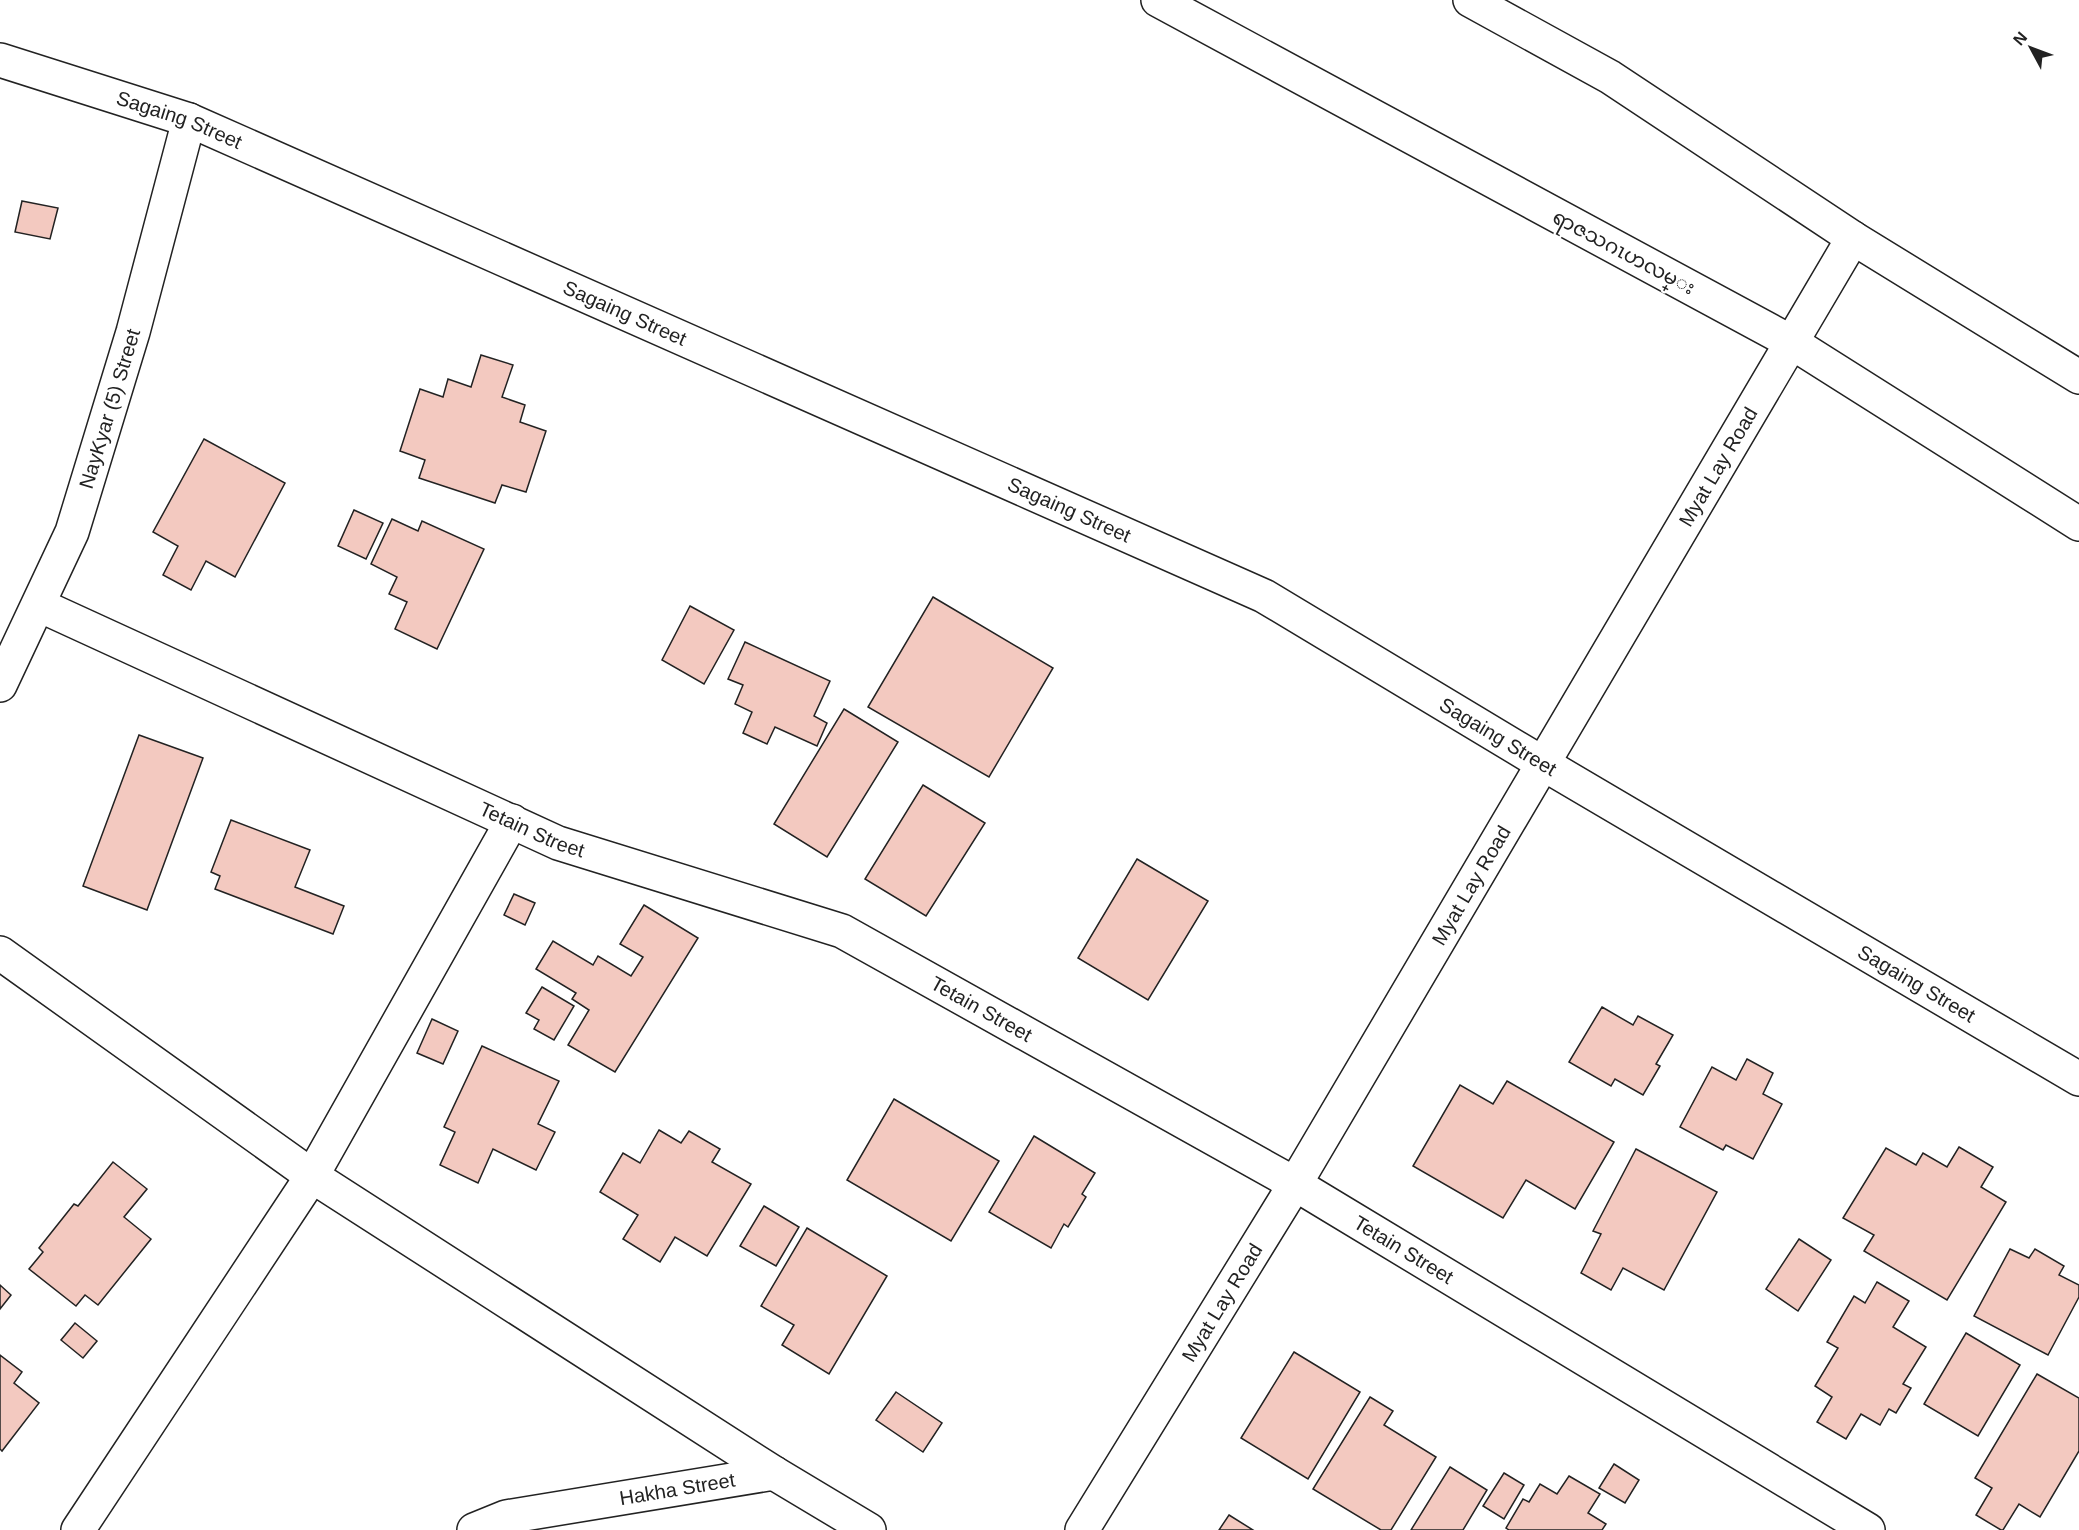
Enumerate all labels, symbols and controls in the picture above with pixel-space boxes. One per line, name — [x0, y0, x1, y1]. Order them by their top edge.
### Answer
north arrow — [2001, 18, 2061, 78]
text: N — [2010, 29, 2030, 48]
street label: Sagaing Street — [114, 87, 246, 153]
street label: ရာဇသဂၤဟလမ္း — [1547, 205, 1699, 303]
street label: Sagaing Street — [560, 276, 690, 350]
street label: NayKyar (5) Street — [75, 326, 144, 491]
street label: Myat Lay Road — [1674, 403, 1762, 530]
street label: Sagaing Street — [1004, 473, 1135, 547]
street label: Sagaing Street — [1436, 693, 1561, 780]
street label: Tetain Street — [476, 798, 588, 862]
street label: Myat Lay Road — [1427, 822, 1515, 949]
street label: Sagaing Street — [1854, 940, 1980, 1027]
street label: Tetain Street — [927, 972, 1036, 1046]
street label: Tetain Street — [1350, 1211, 1458, 1288]
street label: Myat Lay Road — [1177, 1240, 1267, 1366]
street label: Hakha Street — [618, 1469, 737, 1509]

